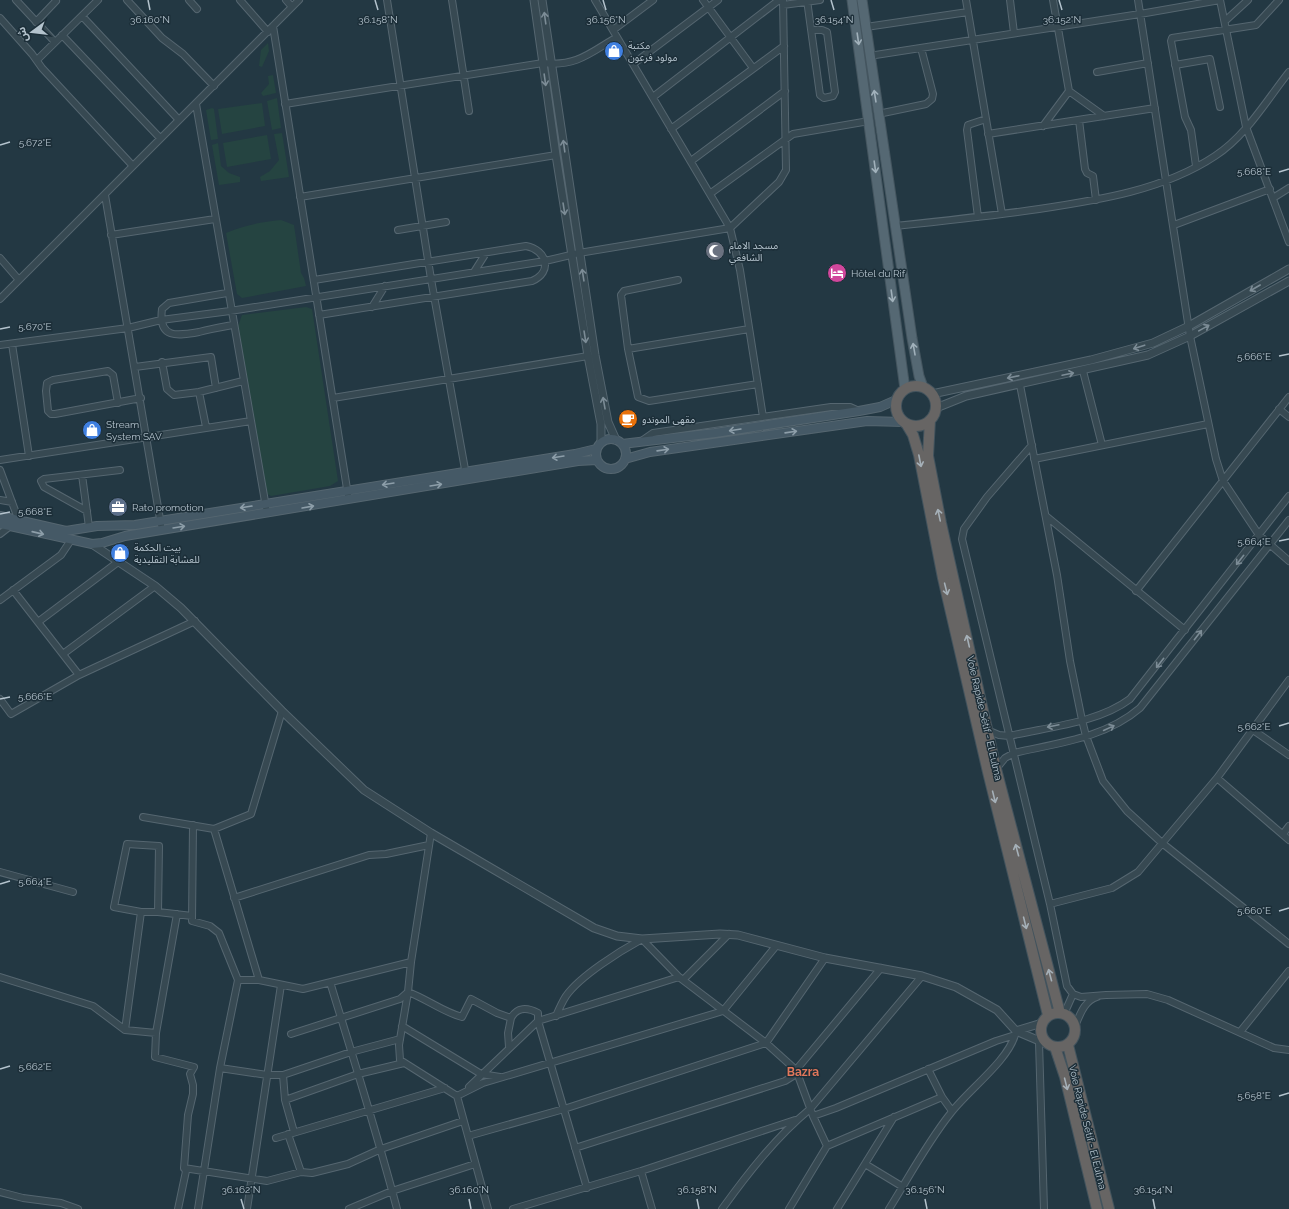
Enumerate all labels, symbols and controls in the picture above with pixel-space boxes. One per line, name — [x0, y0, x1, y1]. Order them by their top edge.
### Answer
north arrow — [12, 12, 52, 52]
one-way arrow — [541, 12, 549, 25]
text: 36.160°N — [130, 14, 170, 25]
text: 36.158°N — [358, 14, 398, 25]
text: 36.156°N — [586, 14, 626, 25]
text: 36.154°N — [815, 14, 853, 25]
text: 36.152°N — [1043, 14, 1081, 25]
text: ش — [15, 25, 31, 43]
one-way arrow — [854, 32, 862, 45]
shop icon: مكتبة مولود فرعون — [603, 40, 625, 62]
place label: مكتبة مولود فرعون — [628, 40, 677, 64]
one-way arrow — [541, 73, 549, 86]
one-way arrow — [871, 90, 879, 103]
text: 5.672°E — [19, 137, 51, 148]
one-way arrow — [560, 140, 568, 153]
one-way arrow — [871, 161, 879, 174]
text: 5.668°E — [1237, 166, 1271, 177]
one-way arrow — [561, 202, 569, 215]
mosque icon: مسجد الامام الشافعي — [704, 240, 726, 262]
place label: مسجد الامام الشافعي — [729, 240, 778, 265]
hotel icon: Hôtel du Rif — [826, 262, 848, 284]
place label: Hôtel du Rif — [851, 268, 906, 279]
one-way arrow — [579, 269, 587, 282]
one-way arrow — [1249, 285, 1261, 293]
one-way arrow — [889, 289, 896, 302]
text: 5.670°E — [18, 321, 52, 332]
one-way arrow — [1198, 324, 1210, 332]
one-way arrow — [581, 330, 589, 343]
one-way arrow — [909, 343, 917, 356]
one-way arrow — [1133, 344, 1146, 351]
text: 5.666°E — [1237, 351, 1271, 362]
one-way arrow — [1061, 369, 1074, 377]
one-way arrow — [1007, 374, 1020, 382]
one-way arrow — [600, 397, 608, 410]
cafe icon: مقهى الموندو — [617, 408, 639, 430]
place label: مقهى الموندو — [642, 414, 695, 426]
shop icon: Stream System SAV — [81, 419, 103, 441]
place label: Stream System SAV — [106, 419, 162, 442]
one-way arrow — [728, 427, 741, 435]
one-way arrow — [784, 428, 797, 436]
one-way arrow — [656, 446, 669, 454]
one-way arrow — [552, 453, 565, 461]
one-way arrow — [917, 454, 925, 467]
one-way arrow — [382, 480, 395, 488]
one-way arrow — [429, 481, 442, 489]
office icon: Rato promotion — [107, 496, 129, 518]
place label: Rato promotion — [132, 502, 204, 513]
one-way arrow — [301, 502, 314, 510]
one-way arrow — [240, 503, 253, 511]
text: 5.668°E — [18, 506, 52, 517]
one-way arrow — [935, 508, 943, 521]
one-way arrow — [172, 523, 185, 531]
one-way arrow — [31, 530, 44, 537]
text: 5.664°E — [1237, 536, 1271, 547]
shop icon: بيت الحكمة للعشابة التقليدية — [109, 542, 131, 564]
place label: بيت الحكمة للعشابة التقليدية — [134, 542, 200, 565]
one-way arrow — [1235, 555, 1244, 566]
one-way arrow — [942, 582, 950, 595]
one-way arrow — [1194, 630, 1203, 641]
one-way arrow — [963, 635, 971, 648]
street label: Voie Rapide Sétif - El Eulma — [965, 655, 1004, 782]
one-way arrow — [1155, 657, 1164, 668]
text: 5.666°E — [18, 691, 52, 702]
text: 5.662°E — [1237, 721, 1271, 732]
one-way arrow — [1046, 723, 1059, 731]
one-way arrow — [1103, 724, 1115, 731]
one-way arrow — [991, 790, 998, 803]
one-way arrow — [1013, 843, 1021, 856]
text: 5.664°E — [18, 876, 52, 887]
text: 5.660°E — [1237, 905, 1271, 916]
one-way arrow — [1022, 917, 1030, 930]
one-way arrow — [1046, 969, 1054, 982]
text: 5.662°E — [18, 1061, 52, 1072]
street label: Voie Rapide Sétif - El Eulma — [1067, 1064, 1108, 1190]
district label: Bazra — [787, 1065, 819, 1079]
one-way arrow — [1063, 1078, 1071, 1091]
text: 5.658°E — [1237, 1090, 1271, 1101]
text: 36.162°N — [221, 1184, 261, 1195]
text: 36.160°N — [449, 1184, 489, 1195]
text: 36.158°N — [677, 1184, 717, 1195]
text: 36.156°N — [905, 1184, 945, 1195]
text: 36.154°N — [1134, 1184, 1172, 1195]

